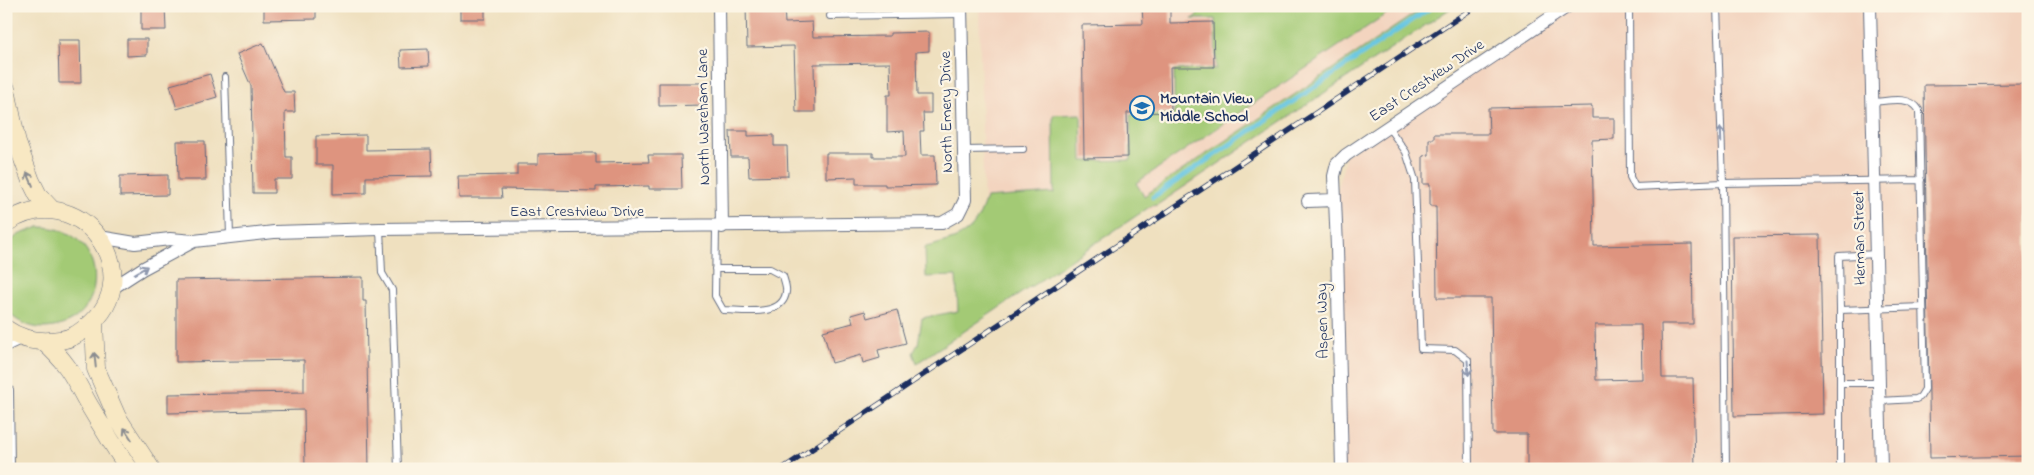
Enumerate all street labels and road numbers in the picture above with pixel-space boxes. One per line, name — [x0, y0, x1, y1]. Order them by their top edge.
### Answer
street label: East Crestview Drive — [1365, 33, 1490, 129]
street label: North Wareham Lane — [691, 48, 717, 185]
street label: North Emery Drive — [934, 50, 960, 173]
street label: Herman Street — [1847, 190, 1873, 286]
street label: East Crestview Drive — [510, 200, 645, 224]
street label: Aspen Way — [1310, 283, 1336, 359]

